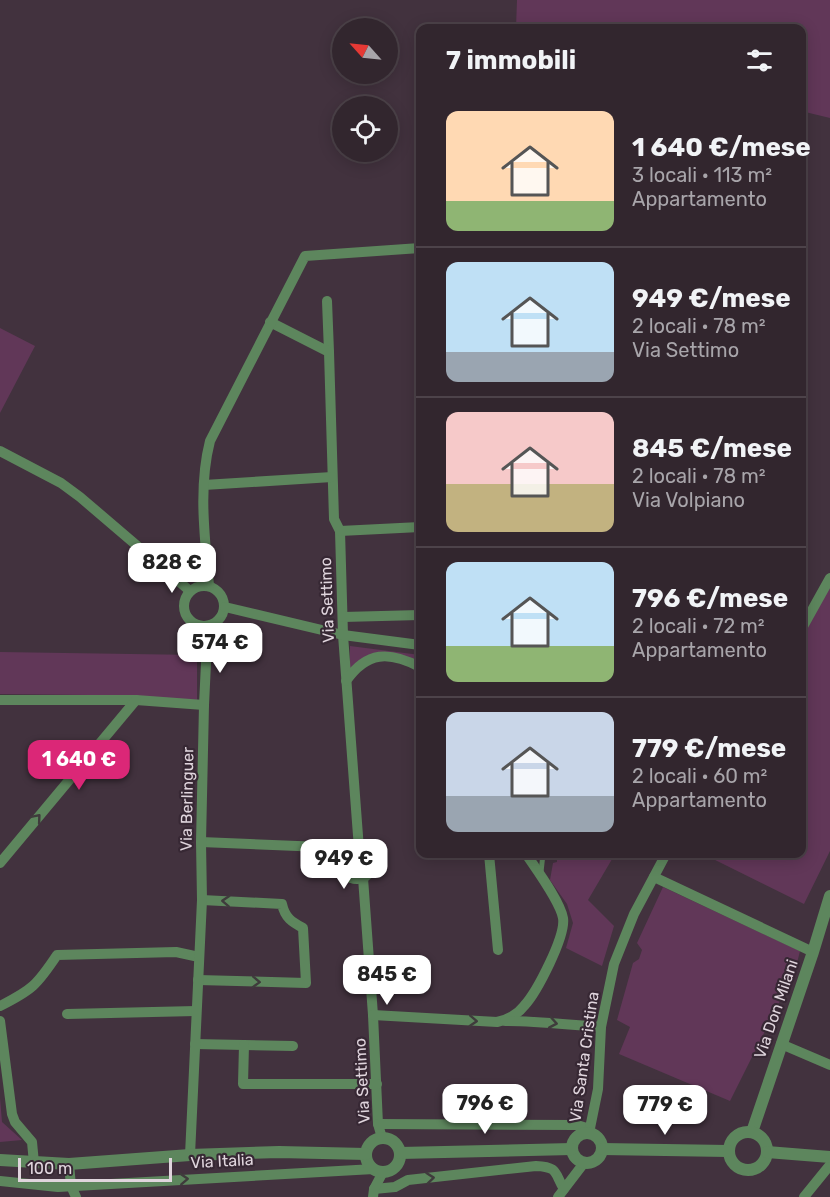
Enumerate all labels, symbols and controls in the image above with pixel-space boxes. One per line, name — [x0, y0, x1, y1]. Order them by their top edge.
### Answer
north arrow — [332, 18, 398, 84]
map controls — [332, 18, 398, 162]
icon: filters — [743, 44, 776, 77]
text: 7 immobili — [446, 45, 576, 76]
button: locate — [332, 96, 398, 162]
text: 1 640 €/mese — [632, 132, 811, 163]
icon: home — [494, 135, 566, 207]
text: 3 locali · 113 m² — [632, 163, 772, 187]
text: Appartamento — [632, 187, 767, 211]
text: 949 €/mese — [632, 283, 791, 314]
icon: home — [494, 286, 566, 358]
text: 2 locali · 78 m² — [632, 314, 766, 338]
text: Via Settimo — [632, 338, 739, 362]
text: 845 €/mese — [632, 433, 792, 464]
icon: home — [494, 436, 566, 508]
text: 2 locali · 78 m² — [632, 464, 766, 488]
text: Via Volpiano — [632, 488, 745, 512]
pin: 828 € — [130, 543, 214, 594]
text: 828 € — [142, 550, 202, 574]
street label: Via Settimo — [316, 557, 338, 643]
text: 796 €/mese — [632, 583, 788, 614]
icon: home — [494, 586, 566, 658]
text: 2 locali · 72 m² — [632, 614, 765, 638]
pin: 574 € — [178, 623, 262, 674]
text: 574 € — [191, 630, 249, 654]
text: Appartamento — [632, 638, 767, 662]
text: 779 €/mese — [632, 733, 786, 764]
icon: home — [494, 736, 566, 808]
pin: 1 640 € — [24, 740, 134, 791]
text: 1 640 € — [42, 747, 116, 771]
street label: Via Berlinguer — [177, 747, 197, 851]
text: 2 locali · 60 m² — [632, 764, 767, 788]
text: Appartamento — [632, 788, 767, 812]
one-way arrow — [30, 814, 41, 825]
pin: 949 € — [302, 839, 386, 890]
text: 949 € — [314, 846, 374, 870]
one-way arrow — [222, 895, 231, 908]
pin: 845 € — [345, 955, 429, 1006]
street label: Via Don Milani — [750, 957, 802, 1061]
text: 845 € — [357, 962, 417, 986]
one-way arrow — [252, 976, 261, 988]
street label: Via Santa Cristina — [565, 990, 603, 1124]
one-way arrow — [469, 1014, 478, 1027]
one-way arrow — [547, 1016, 557, 1029]
street label: Via Settimo — [350, 1038, 374, 1124]
pin: 796 € — [443, 1084, 527, 1135]
pin: 779 € — [623, 1085, 707, 1136]
text: 796 € — [456, 1091, 514, 1115]
text: 779 € — [637, 1092, 693, 1116]
street label: Via Italia — [190, 1150, 254, 1172]
scale bar — [18, 1155, 172, 1182]
text: 100 m — [27, 1159, 72, 1178]
one-way arrow — [426, 1172, 435, 1184]
one-way arrow — [179, 1173, 188, 1186]

